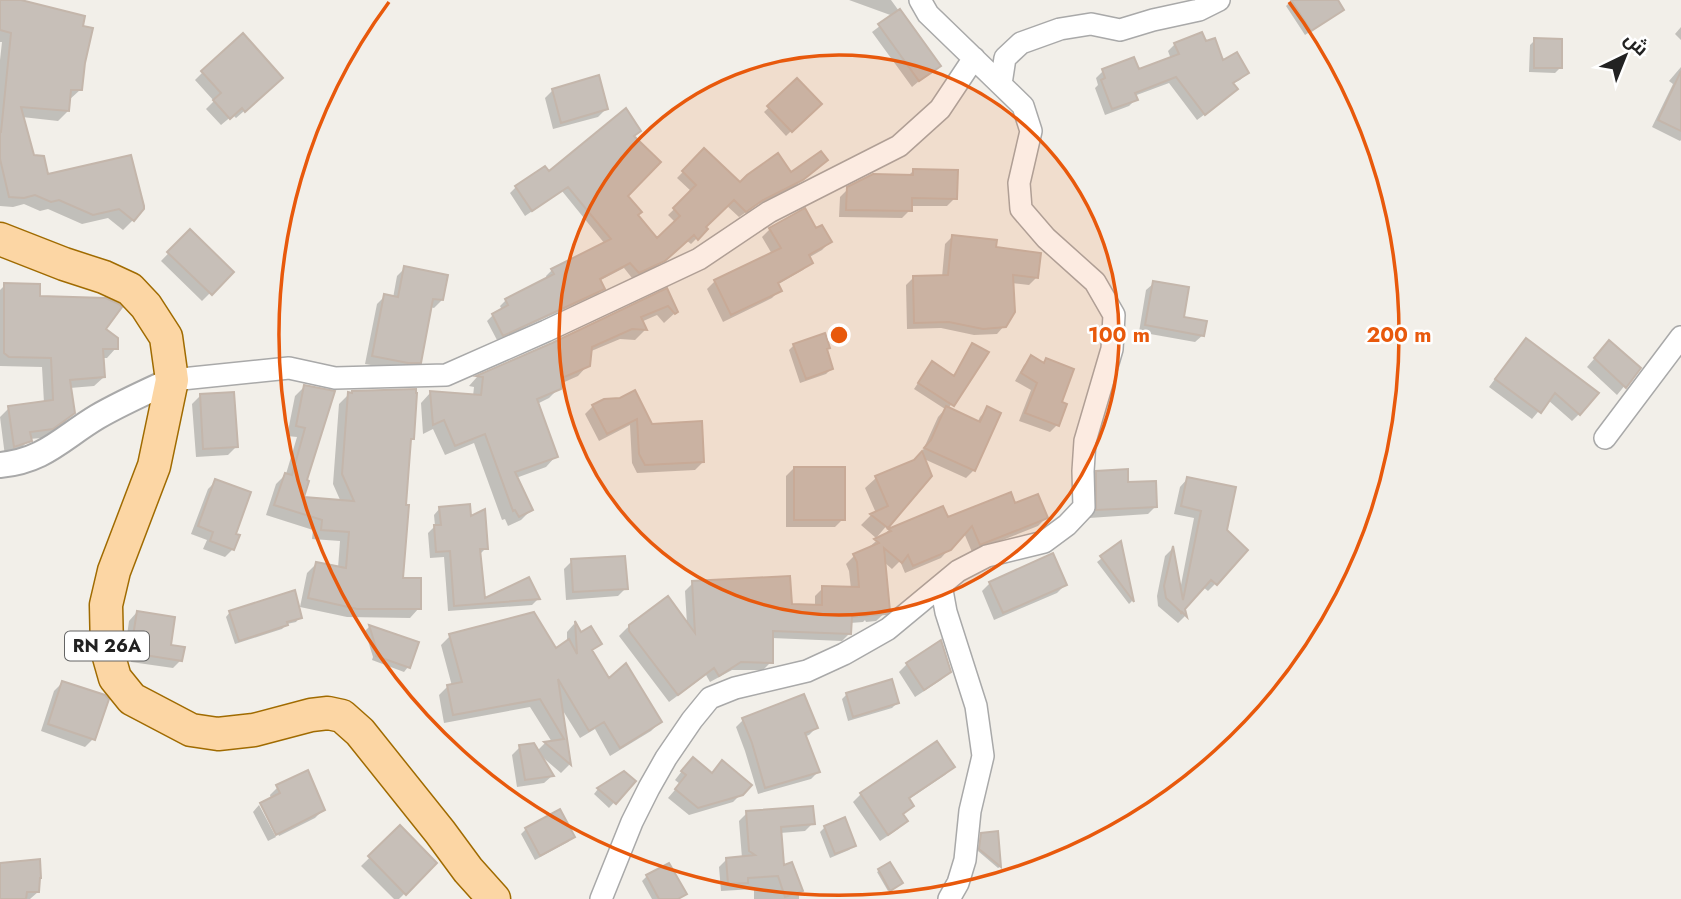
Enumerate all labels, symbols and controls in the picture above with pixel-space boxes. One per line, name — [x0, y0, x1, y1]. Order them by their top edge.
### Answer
north arrow — [1590, 21, 1660, 91]
text: ش — [1618, 26, 1654, 62]
text: 100 m — [1088, 320, 1150, 350]
text: 200 m — [1366, 320, 1432, 350]
centre of rings — [827, 323, 851, 347]
road number: RN 26A — [65, 632, 149, 660]

